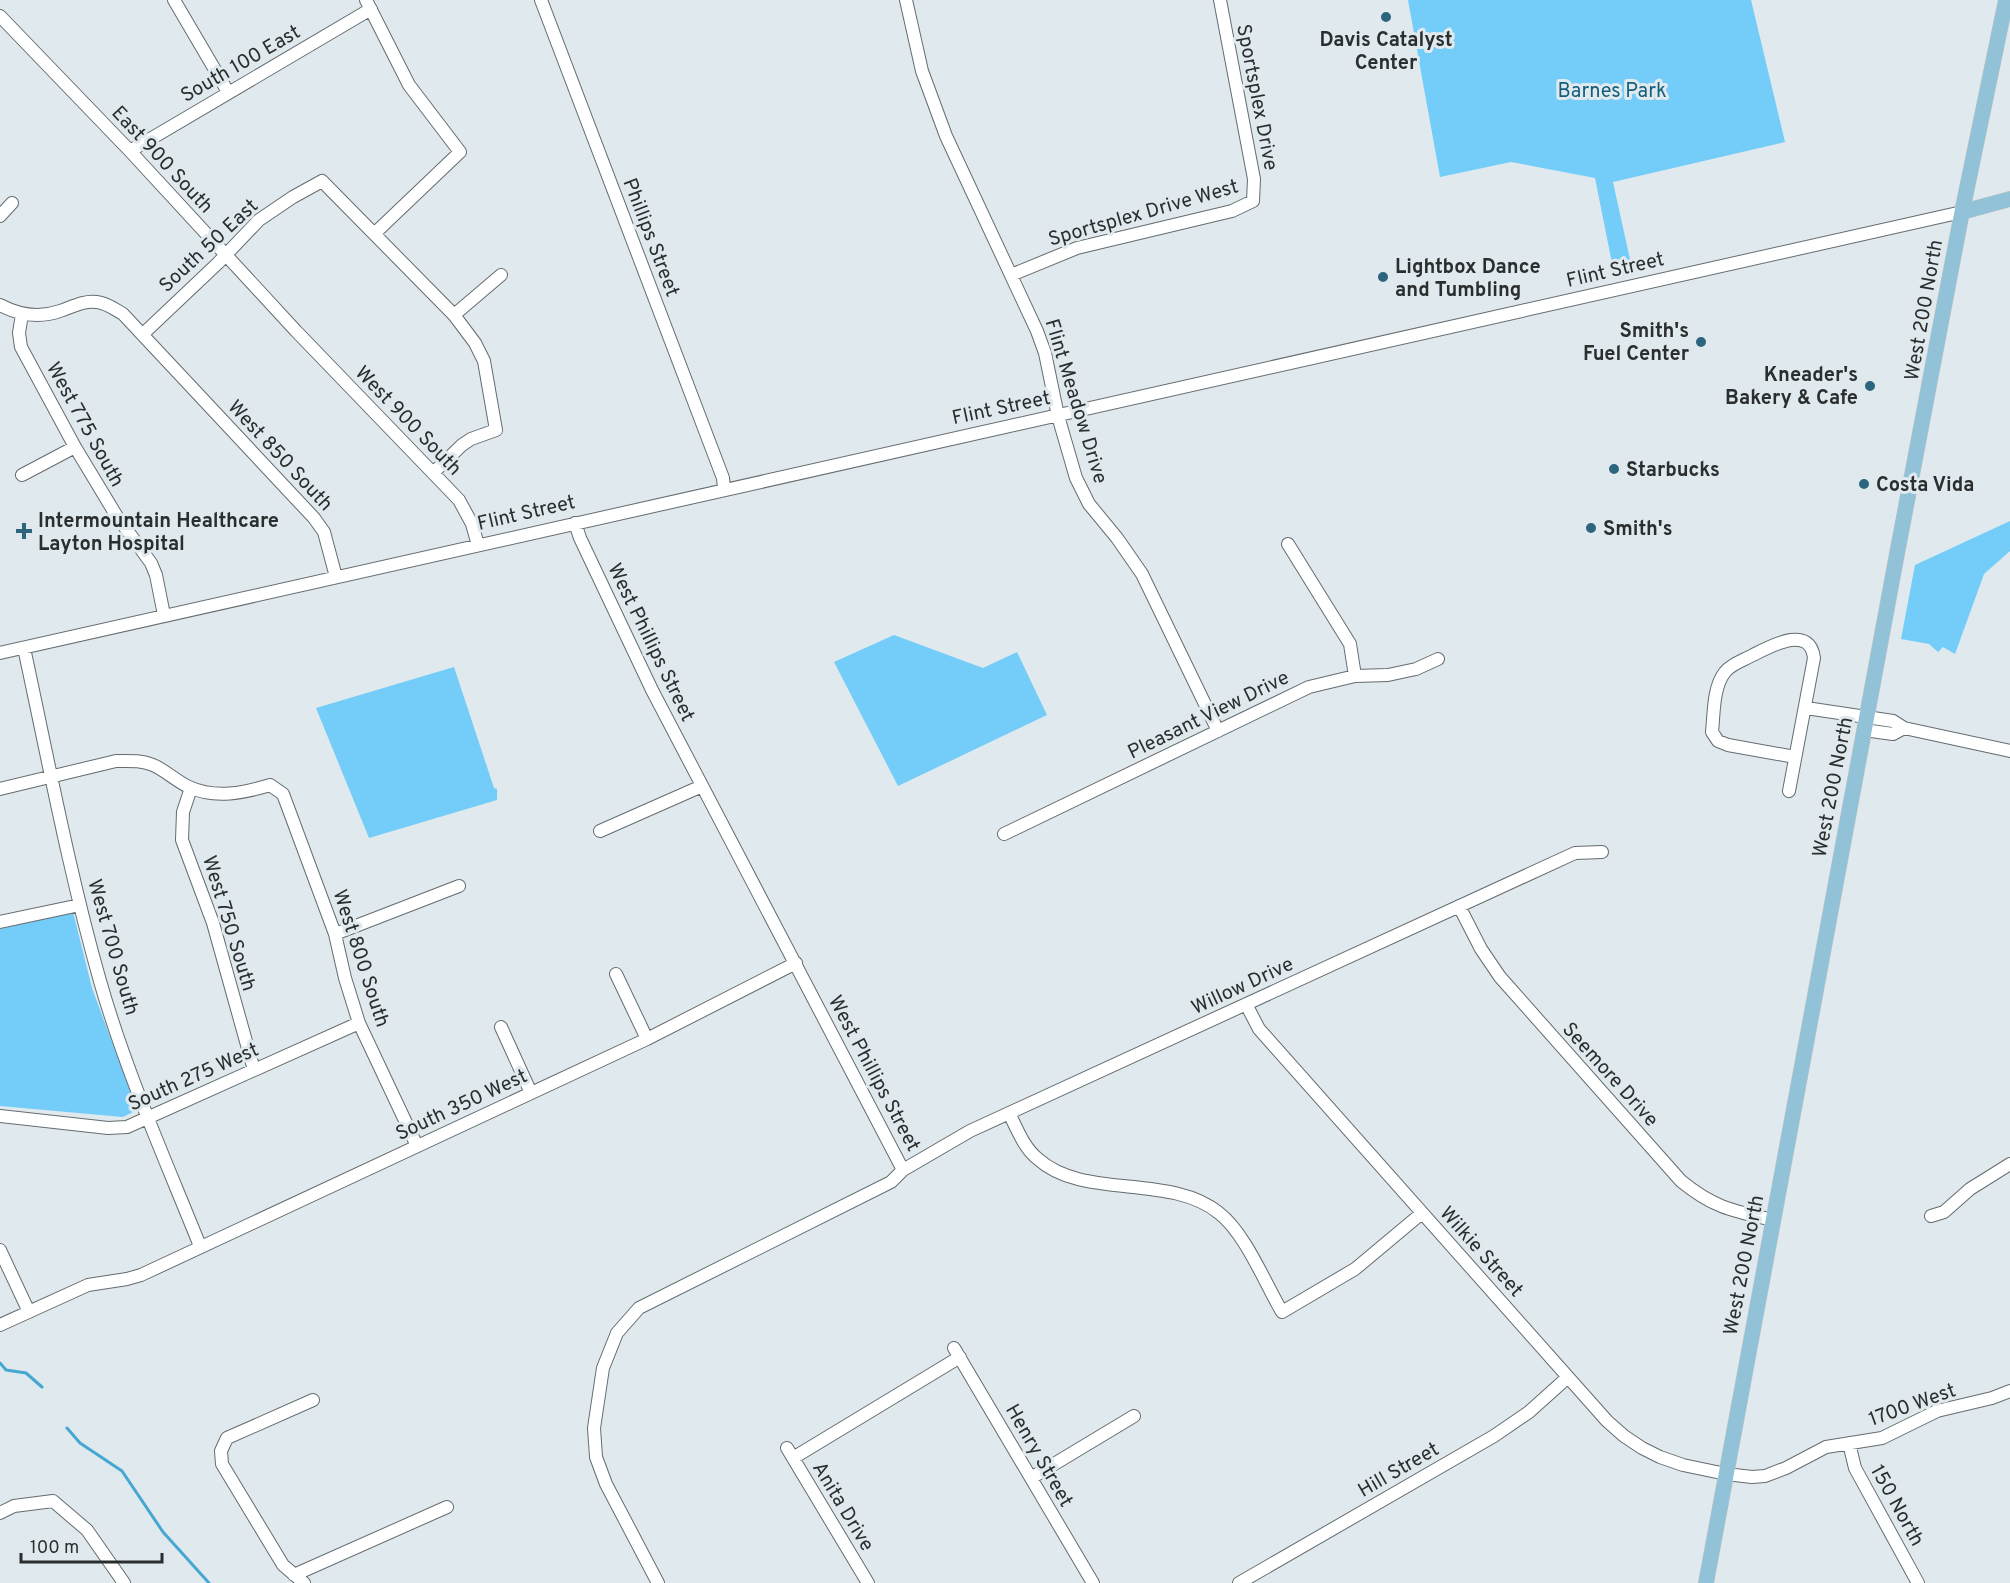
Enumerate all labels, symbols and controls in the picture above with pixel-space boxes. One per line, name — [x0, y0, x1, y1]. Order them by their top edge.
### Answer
marker: Davis Catalyst Center — [1379, 10, 1393, 24]
street label: South 100 East — [176, 20, 306, 109]
street label: Sportsplex Drive — [1229, 22, 1283, 173]
place label: Davis Catalyst Center — [1319, 28, 1453, 77]
park label: Barnes Park — [1557, 79, 1667, 105]
street label: East 900 South — [105, 101, 218, 220]
street label: Sportsplex Drive West — [1045, 174, 1242, 254]
street label: Phillips Street — [616, 175, 685, 301]
street label: South 50 East — [154, 194, 264, 299]
street label: West 200 North — [1900, 238, 1950, 383]
street label: Flint Street — [1564, 247, 1667, 295]
place label: Lightbox Dance and Tumbling — [1395, 255, 1541, 304]
marker: Lightbox Dance and Tumbling — [1376, 270, 1390, 284]
street label: Flint Meadow Drive — [1038, 316, 1113, 487]
place label: Smith's Fuel Center — [1583, 319, 1690, 368]
marker: Smith's Fuel Center — [1694, 335, 1708, 349]
street label: West 775 South — [39, 358, 129, 492]
street label: West 900 South — [349, 361, 467, 482]
place label: Kneader's Bakery & Cafe — [1725, 363, 1858, 412]
marker: Kneader's Bakery & Cafe — [1863, 379, 1877, 393]
street label: Flint Street — [950, 386, 1053, 432]
street label: West 850 South — [221, 395, 338, 518]
place label: Starbucks — [1626, 458, 1720, 484]
marker: Starbucks — [1607, 462, 1621, 476]
place label: Costa Vida — [1876, 473, 1974, 499]
marker: Costa Vida — [1857, 477, 1871, 491]
street label: Flint Street — [475, 490, 578, 538]
place label: Intermountain Healthcare Layton Hospital — [38, 509, 279, 558]
place label: Smith's — [1603, 517, 1673, 543]
marker: Smith's — [1584, 521, 1598, 535]
marker: Intermountain Healthcare Layton Hospital — [15, 522, 33, 540]
street label: West Phillips Street — [601, 559, 700, 726]
street label: Pleasant View Drive — [1124, 665, 1294, 766]
street label: West 200 North — [1808, 715, 1860, 860]
street label: West 750 South — [195, 853, 261, 995]
street label: West 700 South — [80, 877, 144, 1018]
street label: West 800 South — [326, 887, 395, 1031]
street label: Willow Drive — [1188, 952, 1298, 1022]
street label: West Phillips Street — [821, 991, 925, 1156]
street label: Seemore Drive — [1556, 1018, 1663, 1133]
street label: South 275 West — [125, 1037, 263, 1118]
street label: South 350 West — [392, 1064, 532, 1148]
street label: West 200 North — [1719, 1193, 1771, 1338]
street label: Wilkie Street — [1433, 1202, 1528, 1303]
street label: 1700 West — [1866, 1378, 1960, 1434]
street label: Henry Street — [998, 1400, 1078, 1512]
street label: Hill Street — [1354, 1437, 1444, 1504]
street label: Anita Drive — [805, 1458, 879, 1557]
street label: 150 North — [1863, 1461, 1929, 1551]
scale bar — [21, 1526, 162, 1564]
text: 100 m — [30, 1537, 79, 1560]

